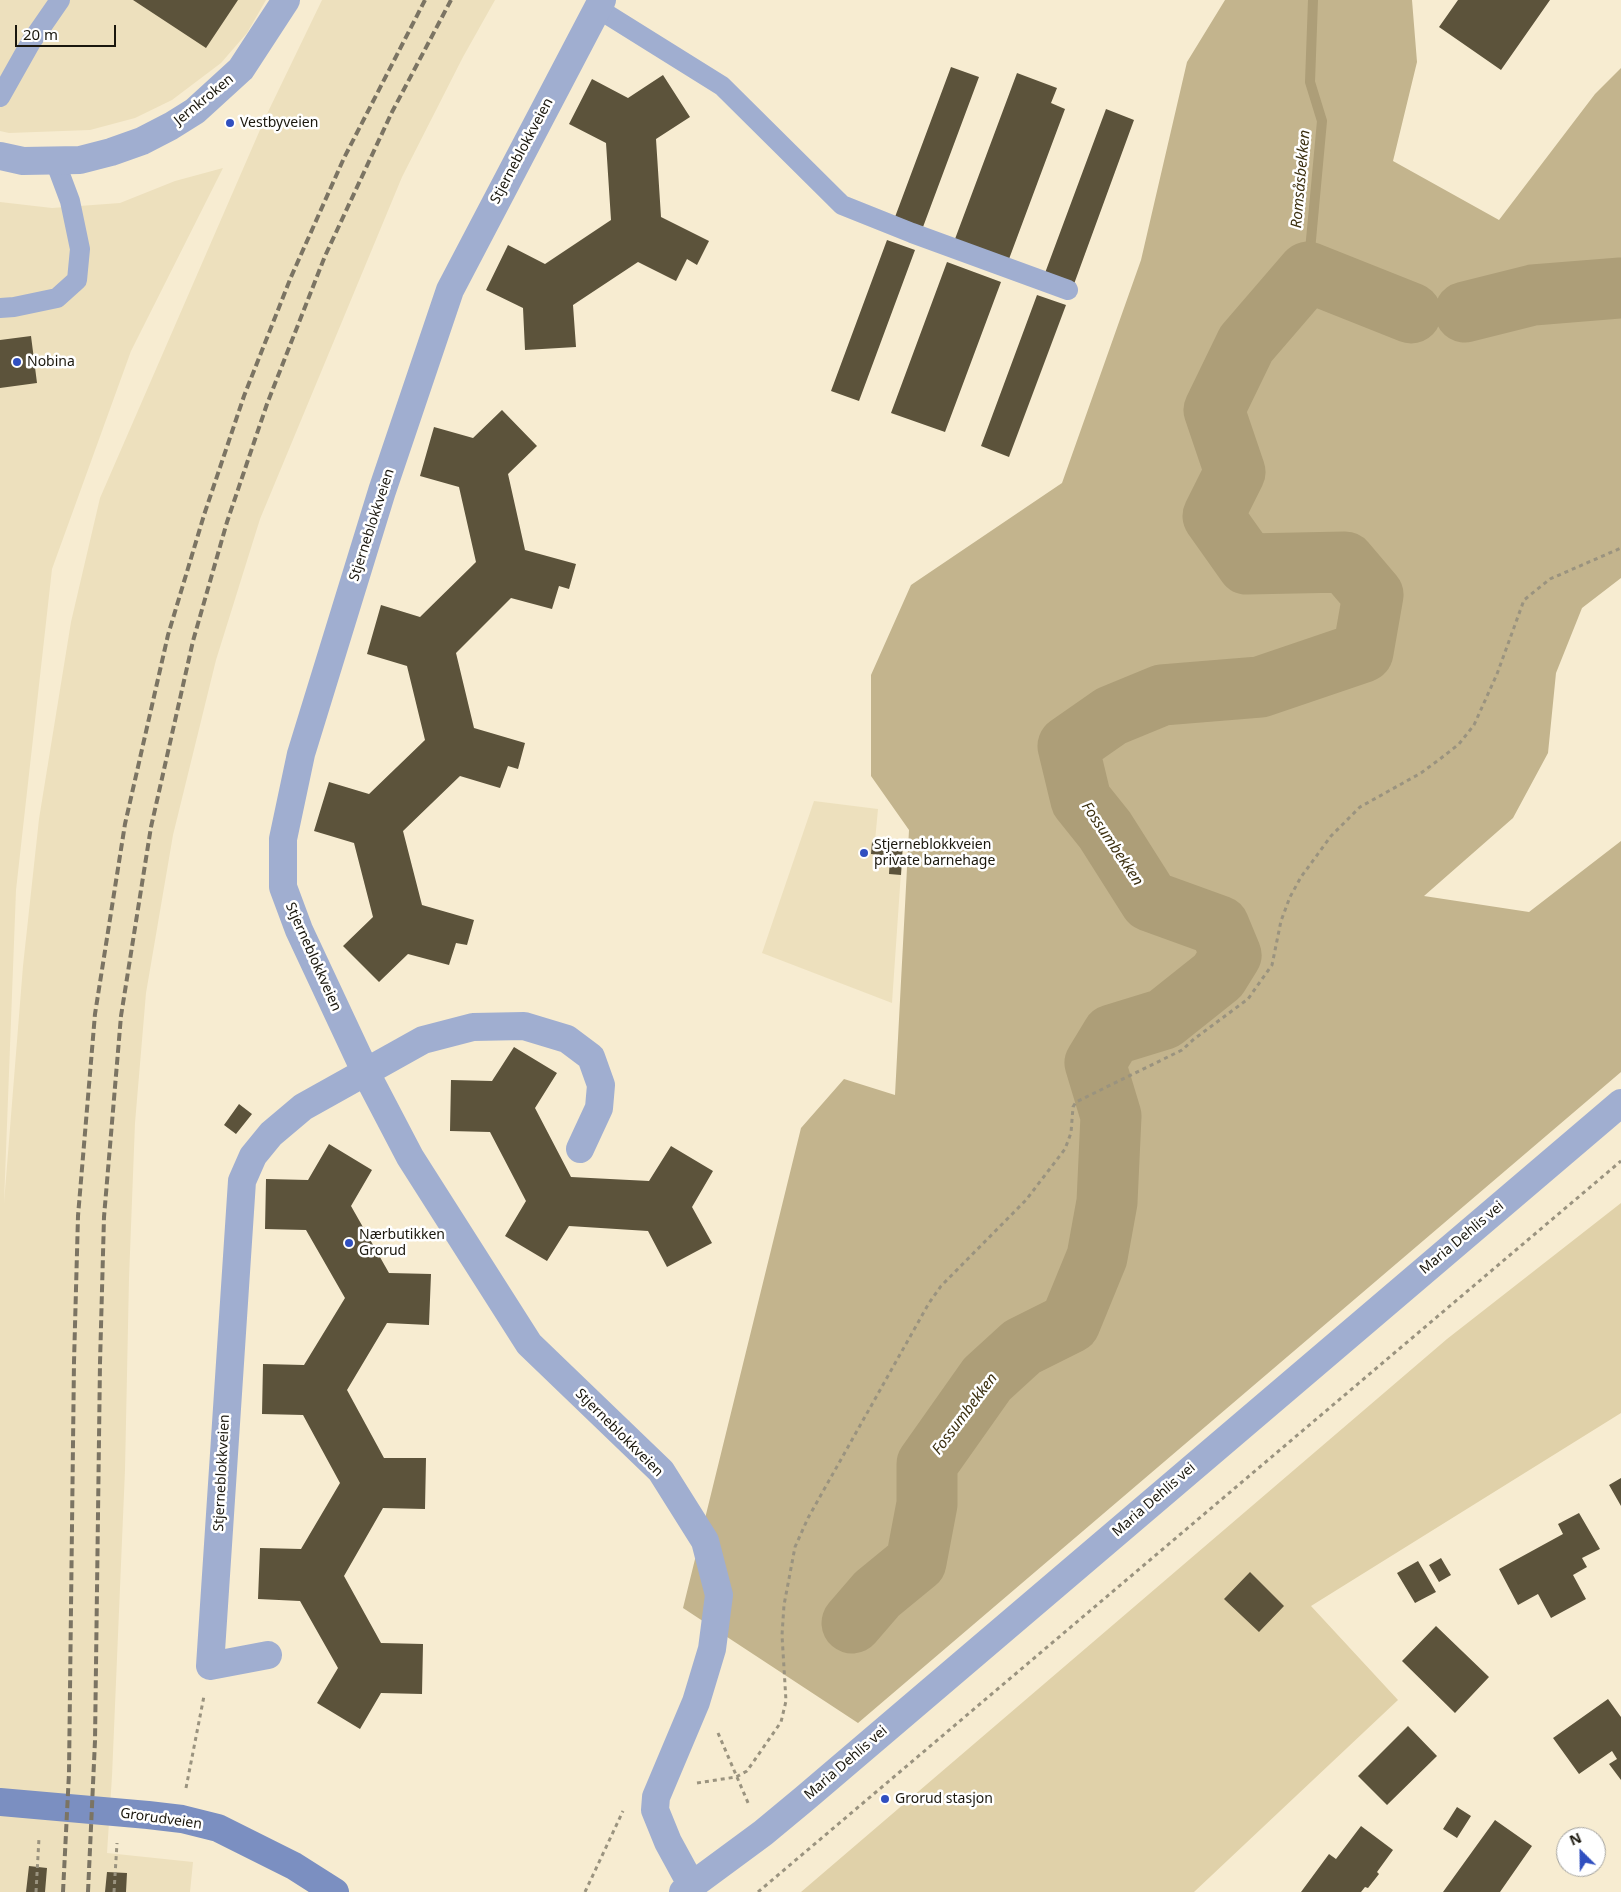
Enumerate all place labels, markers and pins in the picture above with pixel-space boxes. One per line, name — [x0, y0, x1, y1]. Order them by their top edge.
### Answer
place label: Vestbyveien — [240, 115, 318, 131]
marker: Vestbyveien — [224, 117, 236, 129]
place label: Nobina — [27, 354, 75, 370]
marker: Nobina — [11, 356, 23, 368]
place label: Stjerneblokkveien private barnehage — [874, 837, 995, 870]
marker: Stjerneblokkveien private barnehage — [858, 847, 870, 859]
place label: Nærbutikken Grorud — [359, 1227, 445, 1260]
marker: Nærbutikken Grorud — [343, 1237, 355, 1249]
place label: Grorud stasjon — [895, 1791, 993, 1807]
marker: Grorud stasjon — [879, 1793, 891, 1805]

